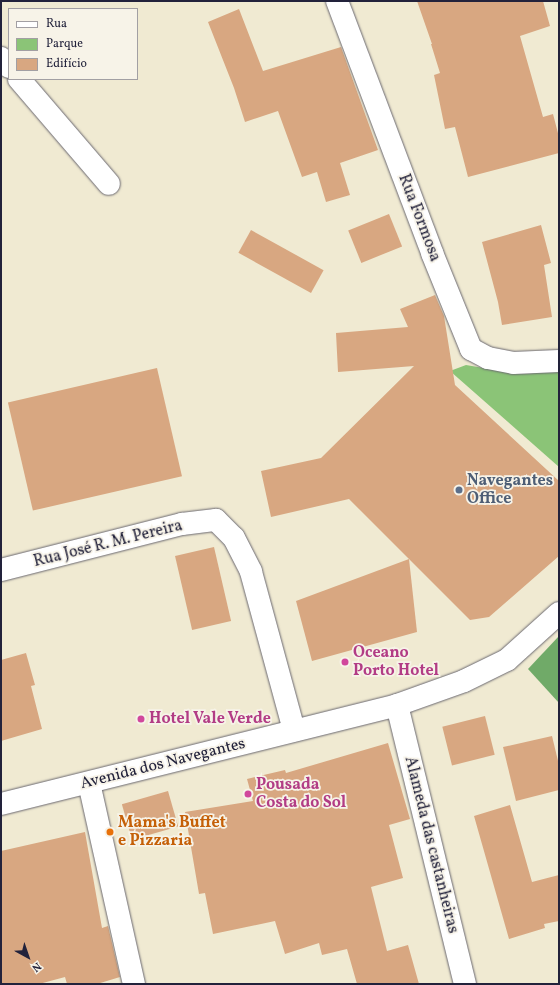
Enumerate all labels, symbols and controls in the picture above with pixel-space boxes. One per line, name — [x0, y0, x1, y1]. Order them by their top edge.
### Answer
legend — [8, 8, 138, 80]
text: Rua — [46, 16, 67, 32]
text: Parque — [46, 36, 83, 52]
text: Edifício — [46, 56, 87, 72]
street label: Rua Formosa — [394, 172, 444, 264]
place label: Navegantes Office — [467, 471, 553, 509]
marker: Navegantes Office — [454, 485, 464, 495]
street label: Rua José R. M. Pereira — [32, 516, 184, 572]
place label: Oceano Porto Hotel — [353, 643, 439, 681]
marker: Oceano Porto Hotel — [340, 657, 350, 667]
place label: Hotel Vale Verde — [149, 709, 272, 729]
marker: Hotel Vale Verde — [136, 714, 146, 724]
street label: Avenida dos Navegantes — [79, 734, 247, 794]
street label: Alameda das castanheiras — [400, 755, 462, 935]
place label: Pousada Costa do Sol — [256, 775, 346, 813]
marker: Pousada Costa do Sol — [243, 789, 253, 799]
place label: Mama's Buffet e Pizzaria — [118, 813, 226, 851]
marker: Mama's Buffet e Pizzaria — [105, 827, 115, 837]
north arrow — [8, 937, 48, 977]
text: N — [28, 958, 44, 975]

